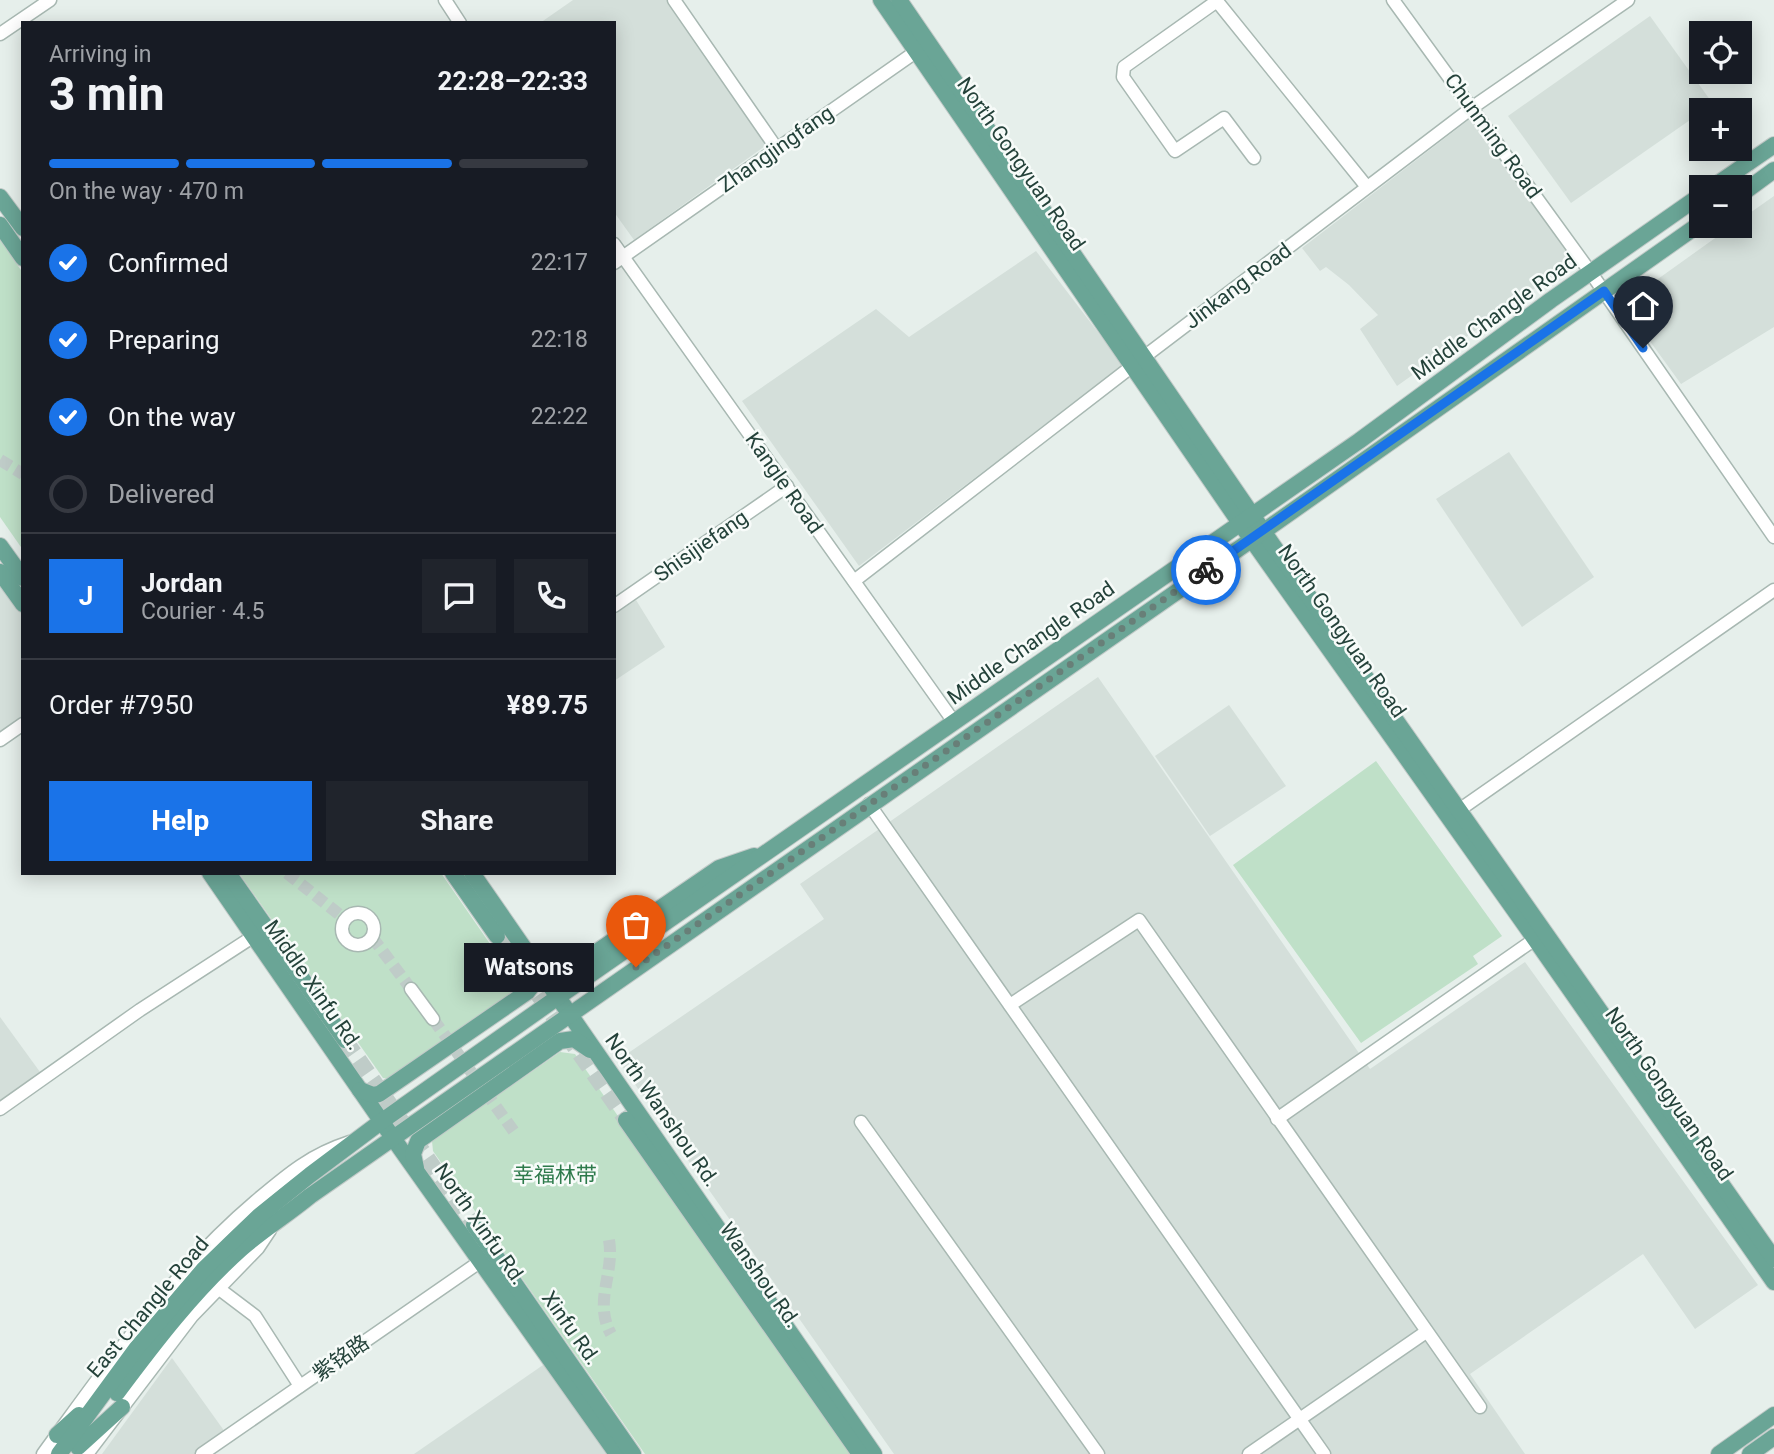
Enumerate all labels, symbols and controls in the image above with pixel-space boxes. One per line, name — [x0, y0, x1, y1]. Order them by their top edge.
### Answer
map controls — [1689, 21, 1752, 238]
button: locate — [1689, 21, 1752, 84]
text: Arriving in — [49, 41, 152, 68]
text: 22:28–22:33 — [438, 66, 588, 96]
text: 3 min — [49, 67, 165, 121]
street label: Chunming Road — [1440, 69, 1546, 203]
street label: North Gongyuan Road — [952, 73, 1090, 255]
button: + — [1689, 98, 1752, 161]
street label: Zhangjingfang — [714, 101, 838, 197]
button: − — [1689, 175, 1752, 238]
text: On the way · 470 m — [49, 178, 244, 205]
street label: Jinkang Road — [1180, 238, 1296, 334]
icon: check — [49, 244, 87, 282]
text: Confirmed — [108, 248, 229, 278]
text: 22:17 — [531, 249, 588, 276]
street label: Middle Changle Road — [1407, 249, 1581, 385]
pin — [1613, 276, 1673, 348]
icon: home — [1624, 287, 1662, 325]
icon: check — [49, 321, 87, 359]
text: Preparing — [108, 325, 220, 355]
text: 22:18 — [531, 326, 588, 353]
icon: check — [49, 398, 87, 436]
text: On the way — [108, 402, 236, 432]
text: 22:22 — [531, 403, 588, 430]
street label: Kangle Road — [740, 428, 828, 538]
text: Delivered — [108, 479, 215, 509]
street label: Shisijiefang — [650, 505, 752, 587]
courier — [1171, 535, 1241, 605]
street label: North Gongyuan Road — [1273, 540, 1411, 722]
icon: bike — [1187, 551, 1225, 589]
button: chat — [422, 559, 496, 633]
button: phone — [514, 559, 588, 633]
text: Jordan — [141, 568, 223, 598]
street label: Middle Changle Road — [943, 576, 1119, 710]
text: J — [79, 581, 93, 611]
text: Courier · 4.5 — [141, 598, 264, 625]
text: Order #7950 — [49, 690, 194, 720]
text: ¥89.75 — [507, 690, 588, 720]
button: Help — [49, 781, 312, 861]
button: Share — [326, 781, 588, 861]
pin — [606, 895, 666, 967]
icon: bag — [617, 906, 655, 944]
street label: Middle Xinfu Rd. — [259, 916, 367, 1054]
callout: Watsons — [464, 942, 594, 992]
text: Watsons — [484, 954, 574, 981]
street label: North Gongyuan Road — [1600, 1003, 1738, 1185]
street label: North Wanshou Rd. — [600, 1029, 724, 1191]
street label: North Xinfu Rd. — [429, 1159, 531, 1289]
park label: 幸福林带 — [513, 1163, 597, 1187]
street label: Wanshou Rd. — [715, 1218, 805, 1332]
street label: East Changle Road — [82, 1232, 214, 1382]
street label: Xinfu Rd. — [537, 1287, 605, 1369]
street label: 紫铭路 — [308, 1330, 374, 1386]

